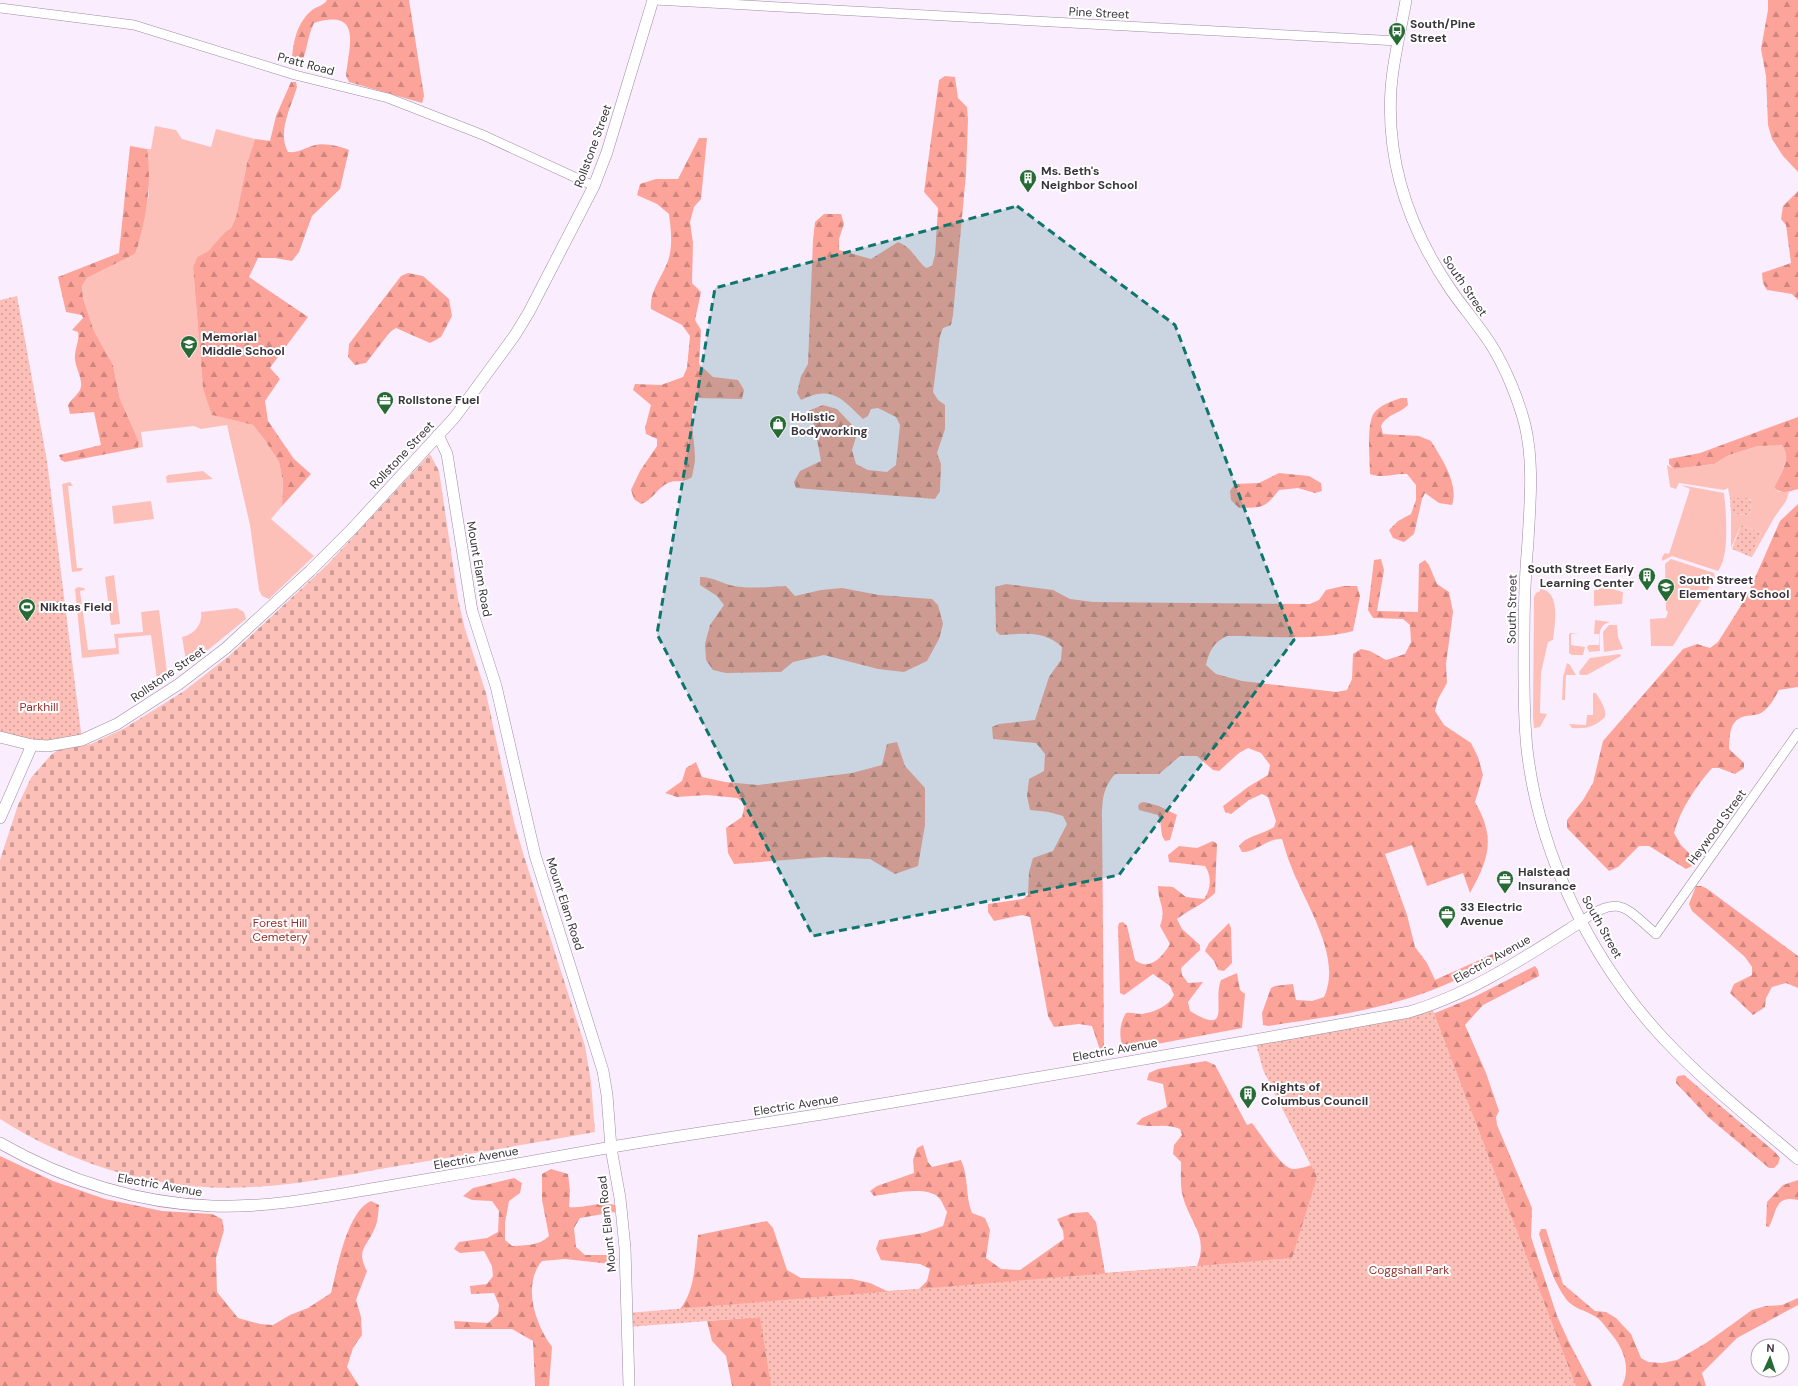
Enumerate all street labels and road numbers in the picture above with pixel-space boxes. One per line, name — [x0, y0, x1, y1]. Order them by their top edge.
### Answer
street label: Pine Street — [1068, 3, 1130, 23]
street label: Pratt Road — [276, 49, 336, 79]
street label: Rollstone Street — [571, 102, 616, 190]
street label: South Street — [1439, 253, 1491, 320]
street label: Rollstone Street — [366, 417, 438, 492]
street label: Mount Elam Road — [463, 520, 495, 618]
street label: South Street — [1503, 574, 1521, 644]
street label: Rollstone Street — [128, 642, 209, 706]
street label: Heywood Street — [1684, 786, 1750, 868]
street label: Mount Elam Road — [542, 856, 588, 952]
street label: South Street — [1578, 893, 1626, 962]
street label: Electric Avenue — [1451, 931, 1534, 987]
street label: Electric Avenue — [1071, 1035, 1159, 1065]
street label: Electric Avenue — [752, 1090, 840, 1120]
street label: Electric Avenue — [432, 1143, 520, 1173]
street label: Electric Avenue — [116, 1170, 204, 1200]
street label: Mount Elam Road — [594, 1175, 620, 1273]

